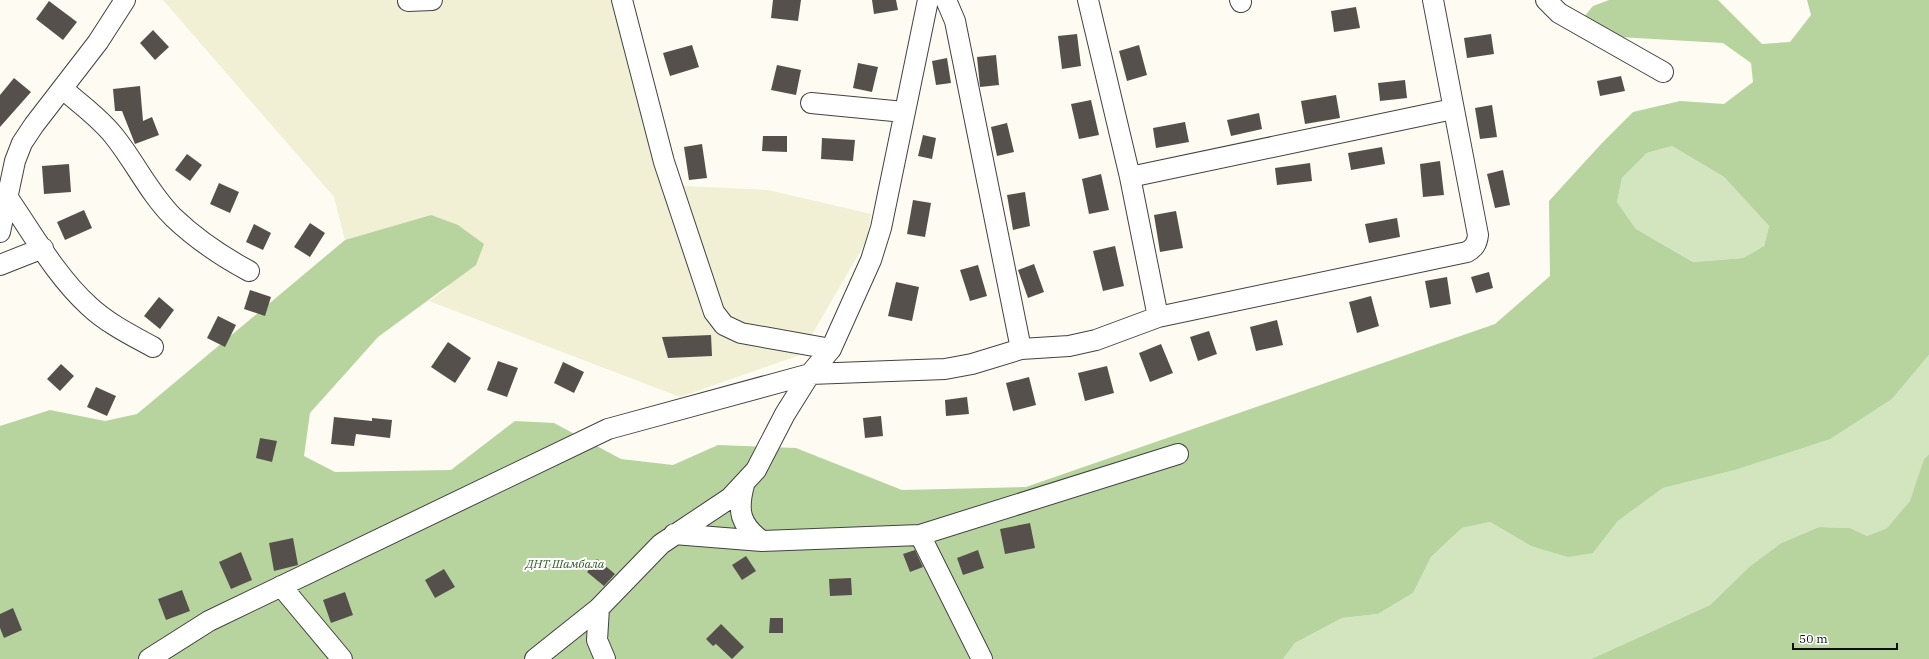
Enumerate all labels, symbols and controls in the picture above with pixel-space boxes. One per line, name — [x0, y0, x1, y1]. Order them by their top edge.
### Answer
park label: ДНТ Шамбала — [524, 556, 605, 571]
scale bar — [1793, 625, 1897, 651]
text: 50 m — [1799, 631, 1828, 646]

